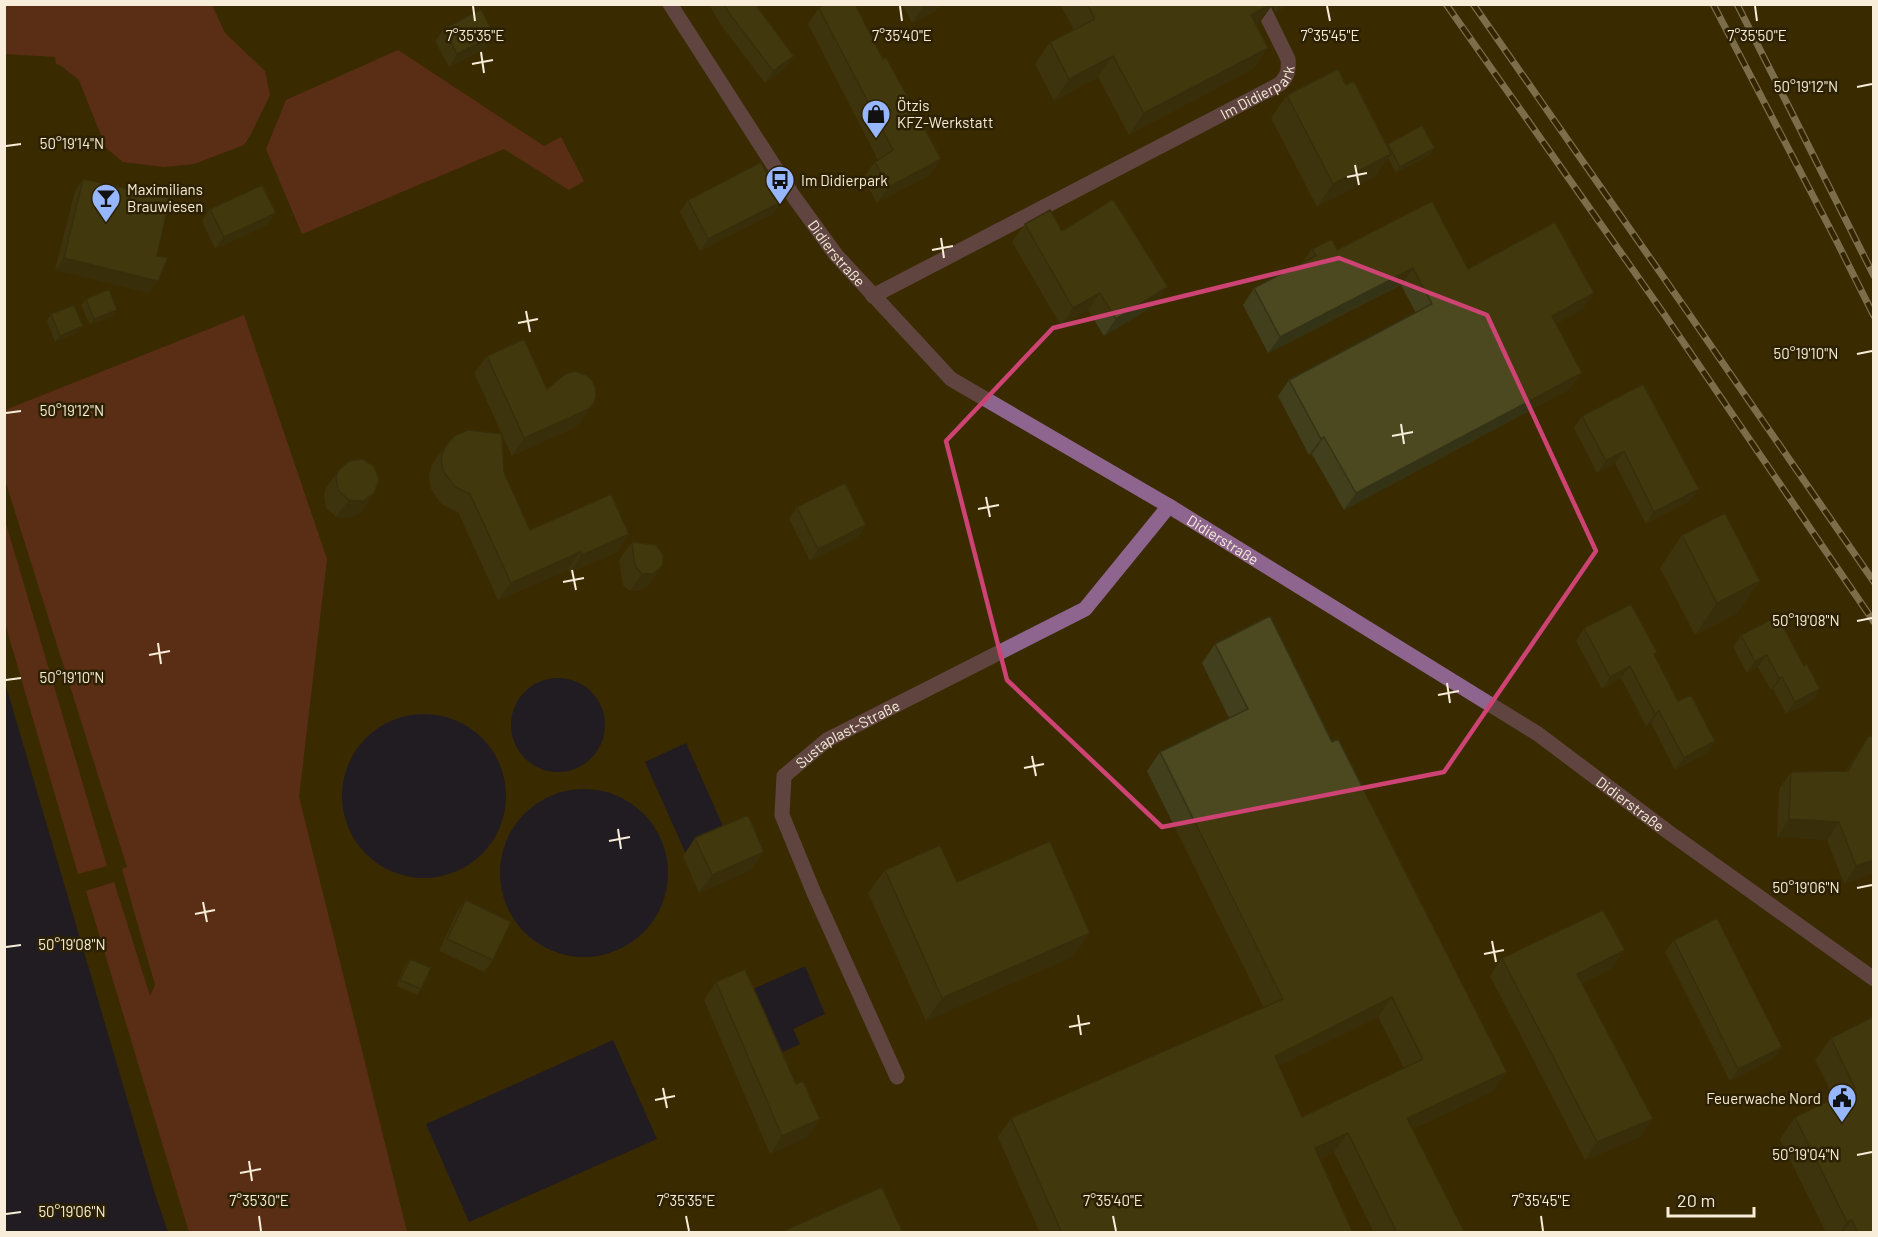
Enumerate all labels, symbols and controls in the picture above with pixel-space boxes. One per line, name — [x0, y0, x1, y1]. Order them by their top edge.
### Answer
text: 7°35'35"E — [446, 26, 504, 44]
text: 7°35'40"E — [872, 26, 932, 44]
text: 7°35'45"E — [1300, 26, 1360, 44]
text: 7°35'50"E — [1727, 26, 1787, 44]
street label: Im Didierpark — [1217, 64, 1298, 123]
text: 50°19'12"N — [1774, 77, 1838, 95]
place label: Ötzis KFZ-Werkstatt — [897, 96, 993, 131]
shop icon: Ötzis KFZ-Werkstatt — [860, 98, 892, 140]
text: 50°19'14"N — [40, 134, 104, 152]
bus stop icon: Im Didierpark — [764, 164, 796, 206]
place label: Im Didierpark — [801, 171, 888, 189]
place label: Maximilians Brauwiesen — [127, 180, 203, 215]
bar icon: Maximilians Brauwiesen — [90, 182, 122, 224]
street label: Didierstraße — [804, 216, 869, 290]
text: 50°19'10"N — [1774, 344, 1838, 362]
text: 50°19'12"N — [40, 401, 104, 419]
street label: Didierstraße — [1184, 511, 1262, 568]
text: 50°19'08"N — [1772, 611, 1840, 629]
text: 50°19'10"N — [40, 668, 104, 686]
street label: Sustaplast-Straße — [792, 696, 902, 772]
street label: Didierstraße — [1593, 772, 1668, 835]
text: 50°19'06"N — [1772, 878, 1840, 896]
text: 50°19'08"N — [38, 935, 106, 953]
public building icon: Feuerwache Nord — [1826, 1082, 1858, 1124]
place label: Feuerwache Nord — [1706, 1089, 1821, 1107]
text: 50°19'04"N — [1772, 1145, 1840, 1163]
scale bar — [1668, 1180, 1754, 1218]
text: 20 m — [1677, 1189, 1715, 1211]
text: 7°35'30"E — [229, 1191, 289, 1209]
text: 7°35'35"E — [657, 1191, 715, 1209]
text: 7°35'40"E — [1083, 1191, 1143, 1209]
text: 7°35'45"E — [1511, 1191, 1571, 1209]
text: 50°19'06"N — [38, 1202, 106, 1220]

